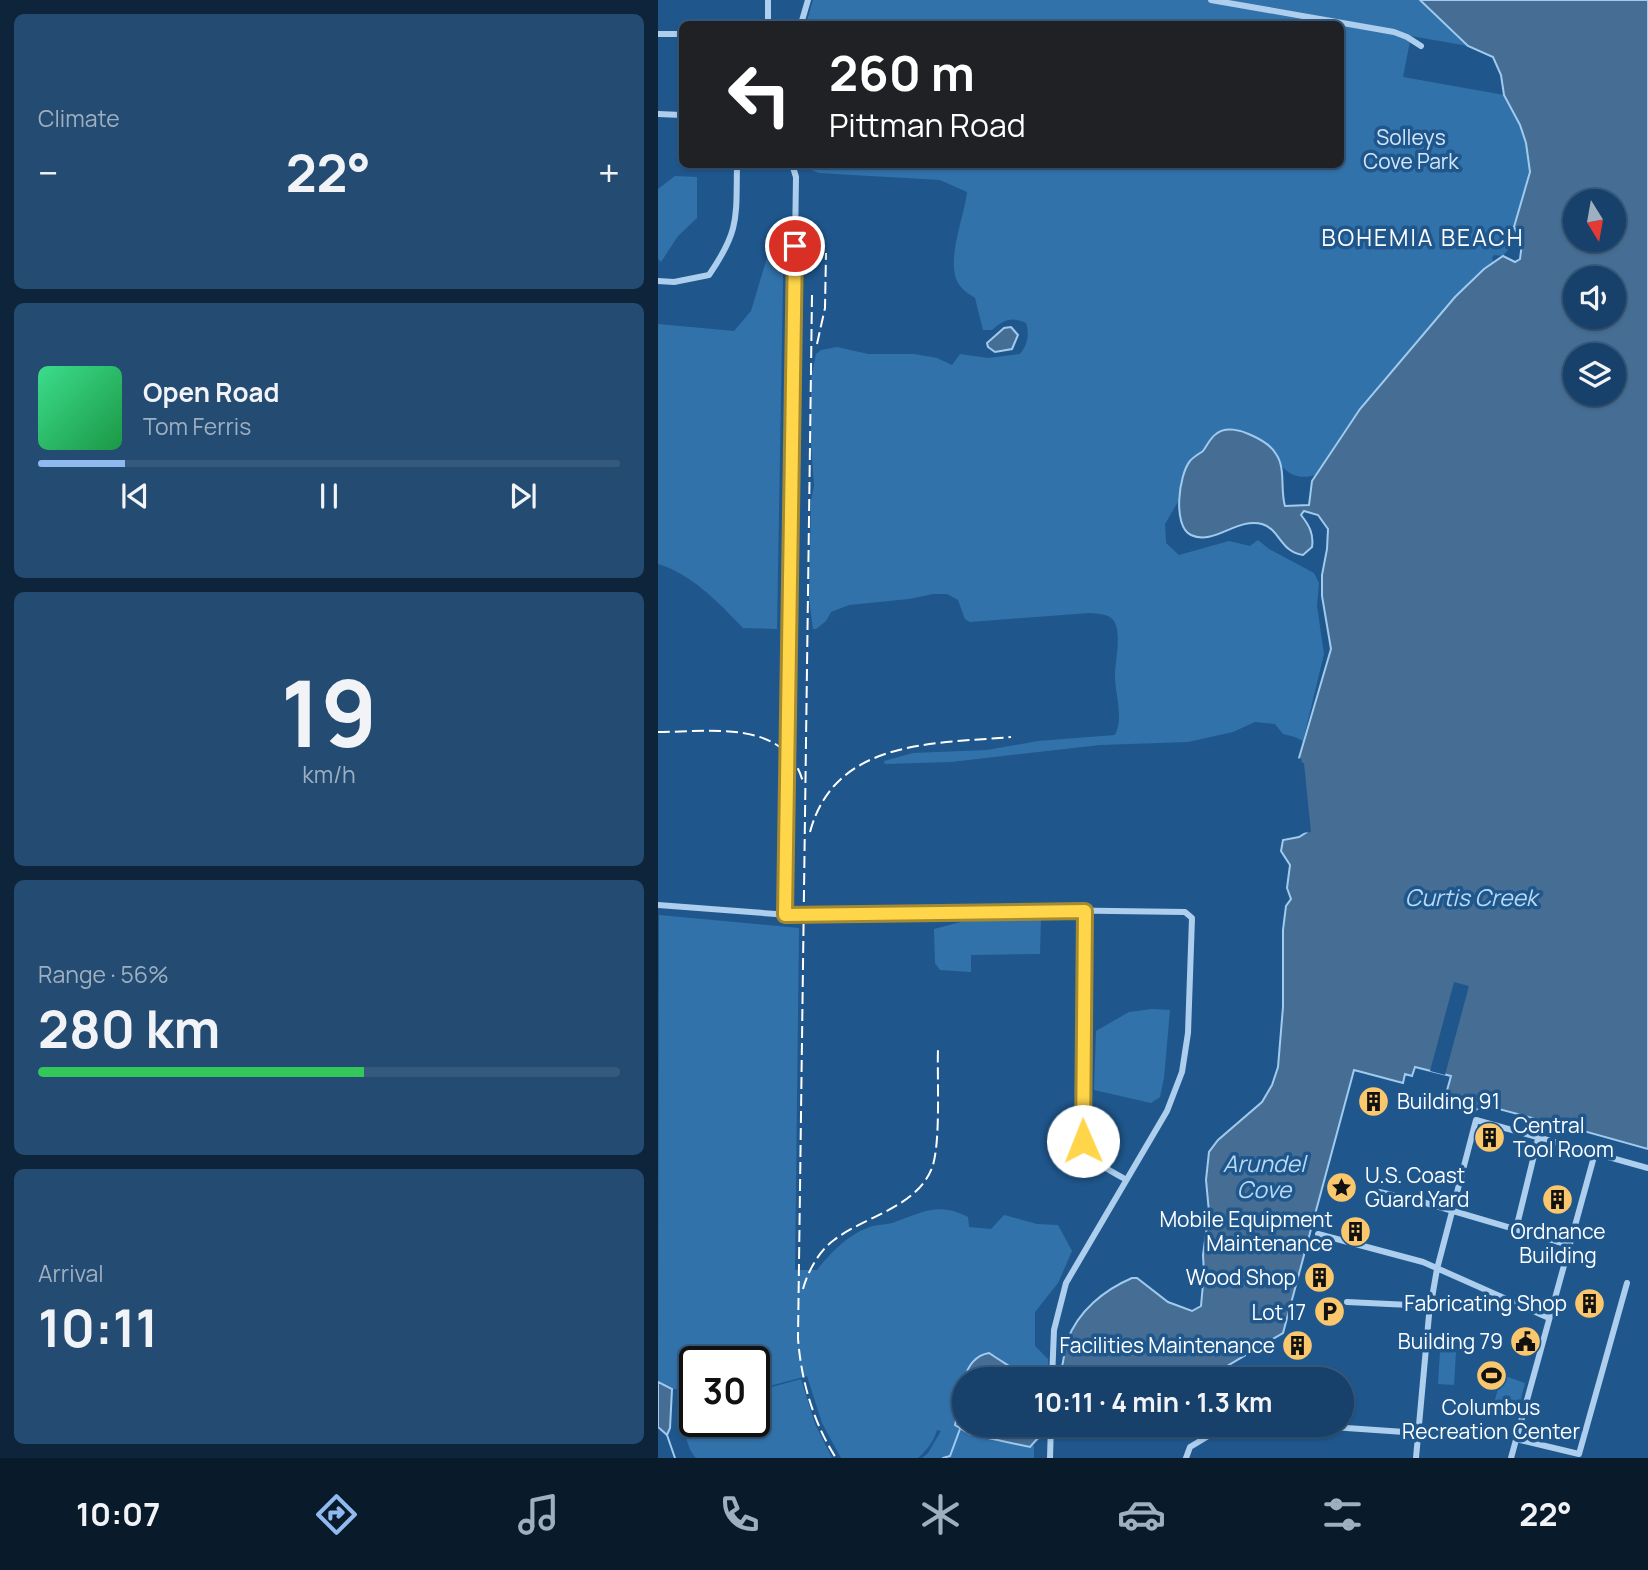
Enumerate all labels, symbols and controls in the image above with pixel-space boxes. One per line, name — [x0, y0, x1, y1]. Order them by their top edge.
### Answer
text: 260 m — [829, 39, 975, 106]
icon: left — [714, 49, 805, 140]
text: Climate — [38, 102, 120, 134]
text: Pittman Road — [829, 103, 1026, 147]
park label: Solleys Cove Park — [1363, 123, 1459, 175]
text: 22° — [286, 137, 371, 208]
text: − — [38, 146, 59, 198]
text: + — [598, 146, 620, 198]
north arrow — [1563, 189, 1626, 252]
map controls — [1563, 189, 1626, 406]
pin — [765, 216, 825, 276]
district label: BOHEMIA BEACH — [1322, 221, 1524, 253]
icon: arrive — [776, 227, 814, 265]
button: sound — [1563, 266, 1626, 329]
button: layers — [1563, 343, 1626, 406]
text: Open Road — [143, 374, 279, 410]
text: Tom Ferris — [143, 410, 251, 442]
icon: previous — [116, 477, 154, 515]
icon: pause — [310, 477, 348, 515]
icon: next — [504, 477, 542, 515]
text: 19 — [281, 650, 377, 774]
text: km/h — [302, 758, 356, 790]
water label: Curtis Creek — [1405, 881, 1541, 913]
text: Range · 56% — [38, 958, 169, 990]
text: 280 km — [38, 993, 220, 1064]
building icon: Building 91 — [1357, 1084, 1391, 1118]
place label: Building 91 — [1397, 1087, 1500, 1115]
position arrow — [1046, 1104, 1120, 1178]
place label: Central Tool Room — [1513, 1111, 1614, 1163]
building icon: Central Tool Room — [1473, 1120, 1507, 1154]
water label: Arundel Cove — [1223, 1147, 1308, 1205]
place label: U.S. Coast Guard Yard — [1365, 1161, 1469, 1213]
place icon: U.S. Coast Guard Yard — [1325, 1170, 1359, 1204]
building icon: Ordnance Building — [1541, 1182, 1575, 1216]
place label: Mobile Equipment Maintenance — [1159, 1205, 1333, 1257]
building icon: Mobile Equipment Maintenance — [1339, 1214, 1373, 1248]
place label: Ordnance Building — [1510, 1217, 1606, 1269]
text: Arrival — [38, 1257, 104, 1289]
building icon: Wood Shop — [1302, 1260, 1336, 1294]
place label: Wood Shop — [1186, 1263, 1296, 1291]
building icon: Fabricating Shop — [1573, 1286, 1607, 1320]
place label: Fabricating Shop — [1404, 1289, 1567, 1317]
text: 10:11 — [38, 1292, 158, 1363]
parking icon: Lot 17 — [1312, 1295, 1346, 1329]
place label: Lot 17 — [1252, 1298, 1306, 1326]
public building icon: Building 79 — [1509, 1324, 1543, 1358]
place label: Building 79 — [1398, 1327, 1503, 1355]
building icon: Facilities Maintenance — [1281, 1328, 1315, 1362]
place label: Facilities Maintenance — [1060, 1331, 1275, 1359]
speed limit sign: 30 — [679, 1346, 770, 1437]
sports icon: Columbus Recreation Center — [1474, 1358, 1508, 1392]
text: 10:11 · 4 min · 1.3 km — [1034, 1384, 1272, 1420]
place label: Columbus Recreation Center — [1402, 1393, 1580, 1445]
icon: directions — [312, 1490, 361, 1539]
icon: music — [514, 1490, 563, 1539]
icon: phone — [715, 1490, 764, 1539]
icon: climate — [916, 1490, 965, 1539]
icon: car — [1117, 1490, 1166, 1539]
icon: filters — [1318, 1490, 1367, 1539]
text: 10:07 — [76, 1492, 160, 1536]
text: 22° — [1519, 1492, 1572, 1536]

